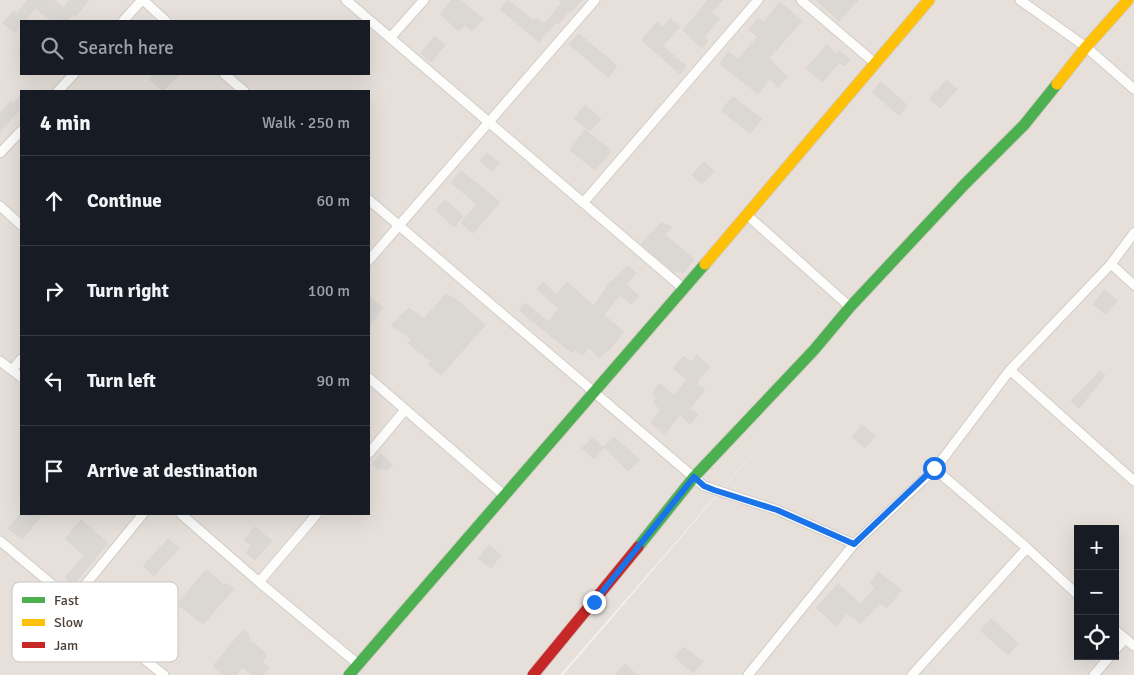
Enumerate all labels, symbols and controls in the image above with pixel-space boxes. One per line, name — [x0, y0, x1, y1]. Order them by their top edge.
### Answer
search box — [20, 20, 370, 75]
icon: search — [38, 34, 66, 62]
text: Search here — [78, 36, 174, 60]
text: 4 min — [40, 110, 91, 136]
text: Walk · 250 m — [262, 113, 350, 133]
icon: ahead — [40, 187, 68, 215]
text: Continue — [87, 189, 162, 213]
text: 60 m — [316, 191, 350, 211]
icon: right — [40, 277, 68, 305]
text: Turn right — [87, 279, 169, 303]
text: 100 m — [308, 281, 350, 301]
icon: left — [40, 367, 68, 395]
text: Turn left — [87, 369, 156, 393]
text: 90 m — [316, 371, 350, 391]
icon: arrive — [40, 457, 68, 485]
route start — [923, 457, 946, 480]
text: Arrive at destination — [87, 459, 258, 483]
map controls — [1074, 525, 1119, 660]
button: + — [1074, 525, 1119, 570]
button: − — [1074, 570, 1119, 615]
legend — [12, 582, 178, 662]
route end — [583, 591, 606, 614]
text: Fast — [54, 592, 79, 609]
text: Slow — [54, 614, 83, 631]
button: locate — [1074, 615, 1119, 660]
text: Jam — [54, 637, 78, 654]

